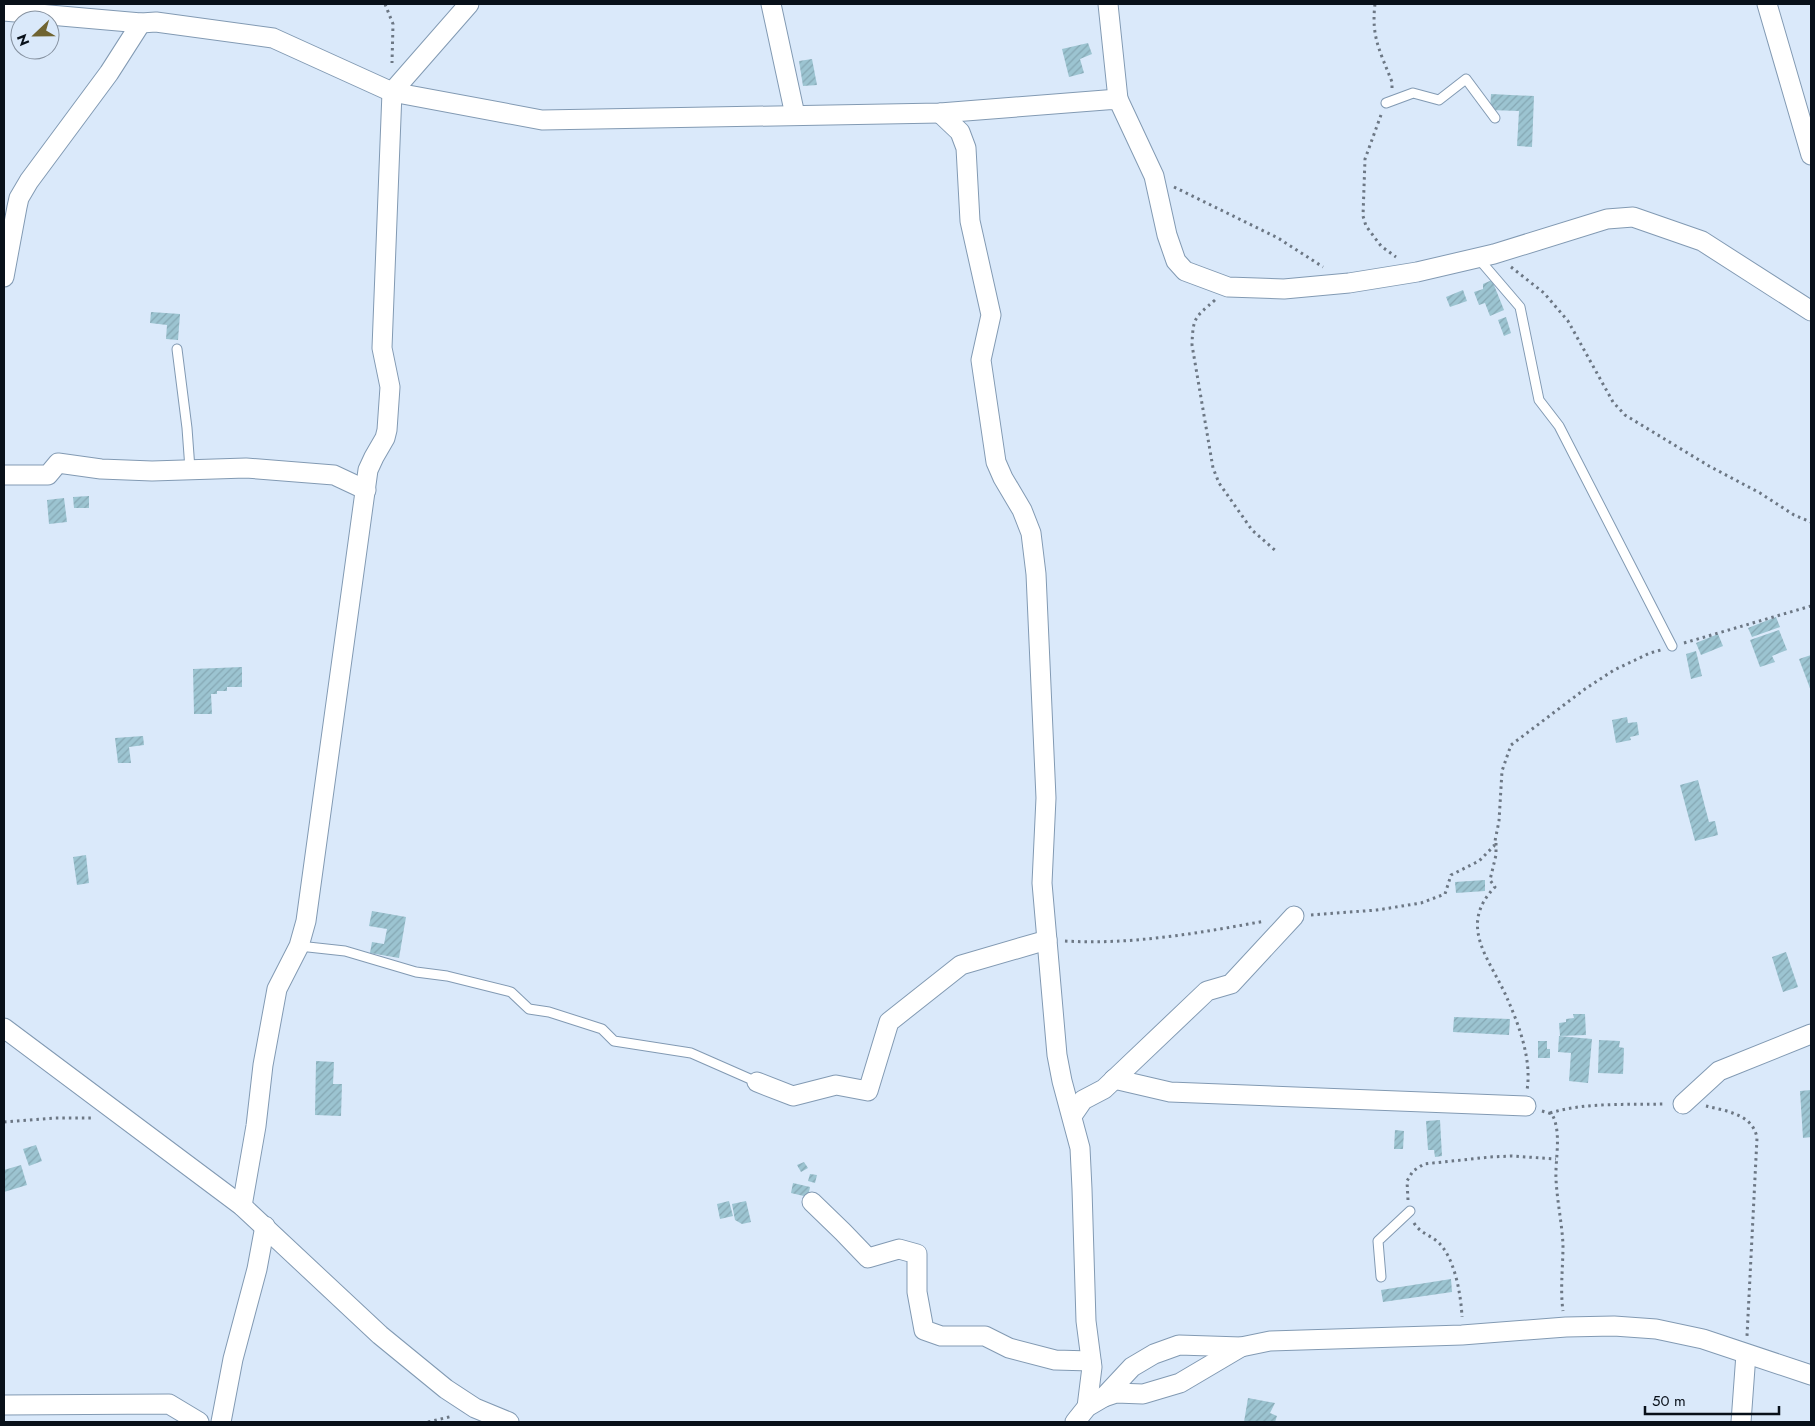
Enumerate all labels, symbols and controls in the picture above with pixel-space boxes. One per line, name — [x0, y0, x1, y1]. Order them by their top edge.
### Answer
north arrow — [10, 10, 60, 60]
text: N — [12, 31, 34, 49]
scale bar — [1645, 1384, 1779, 1416]
text: 50 m — [1652, 1390, 1686, 1412]

